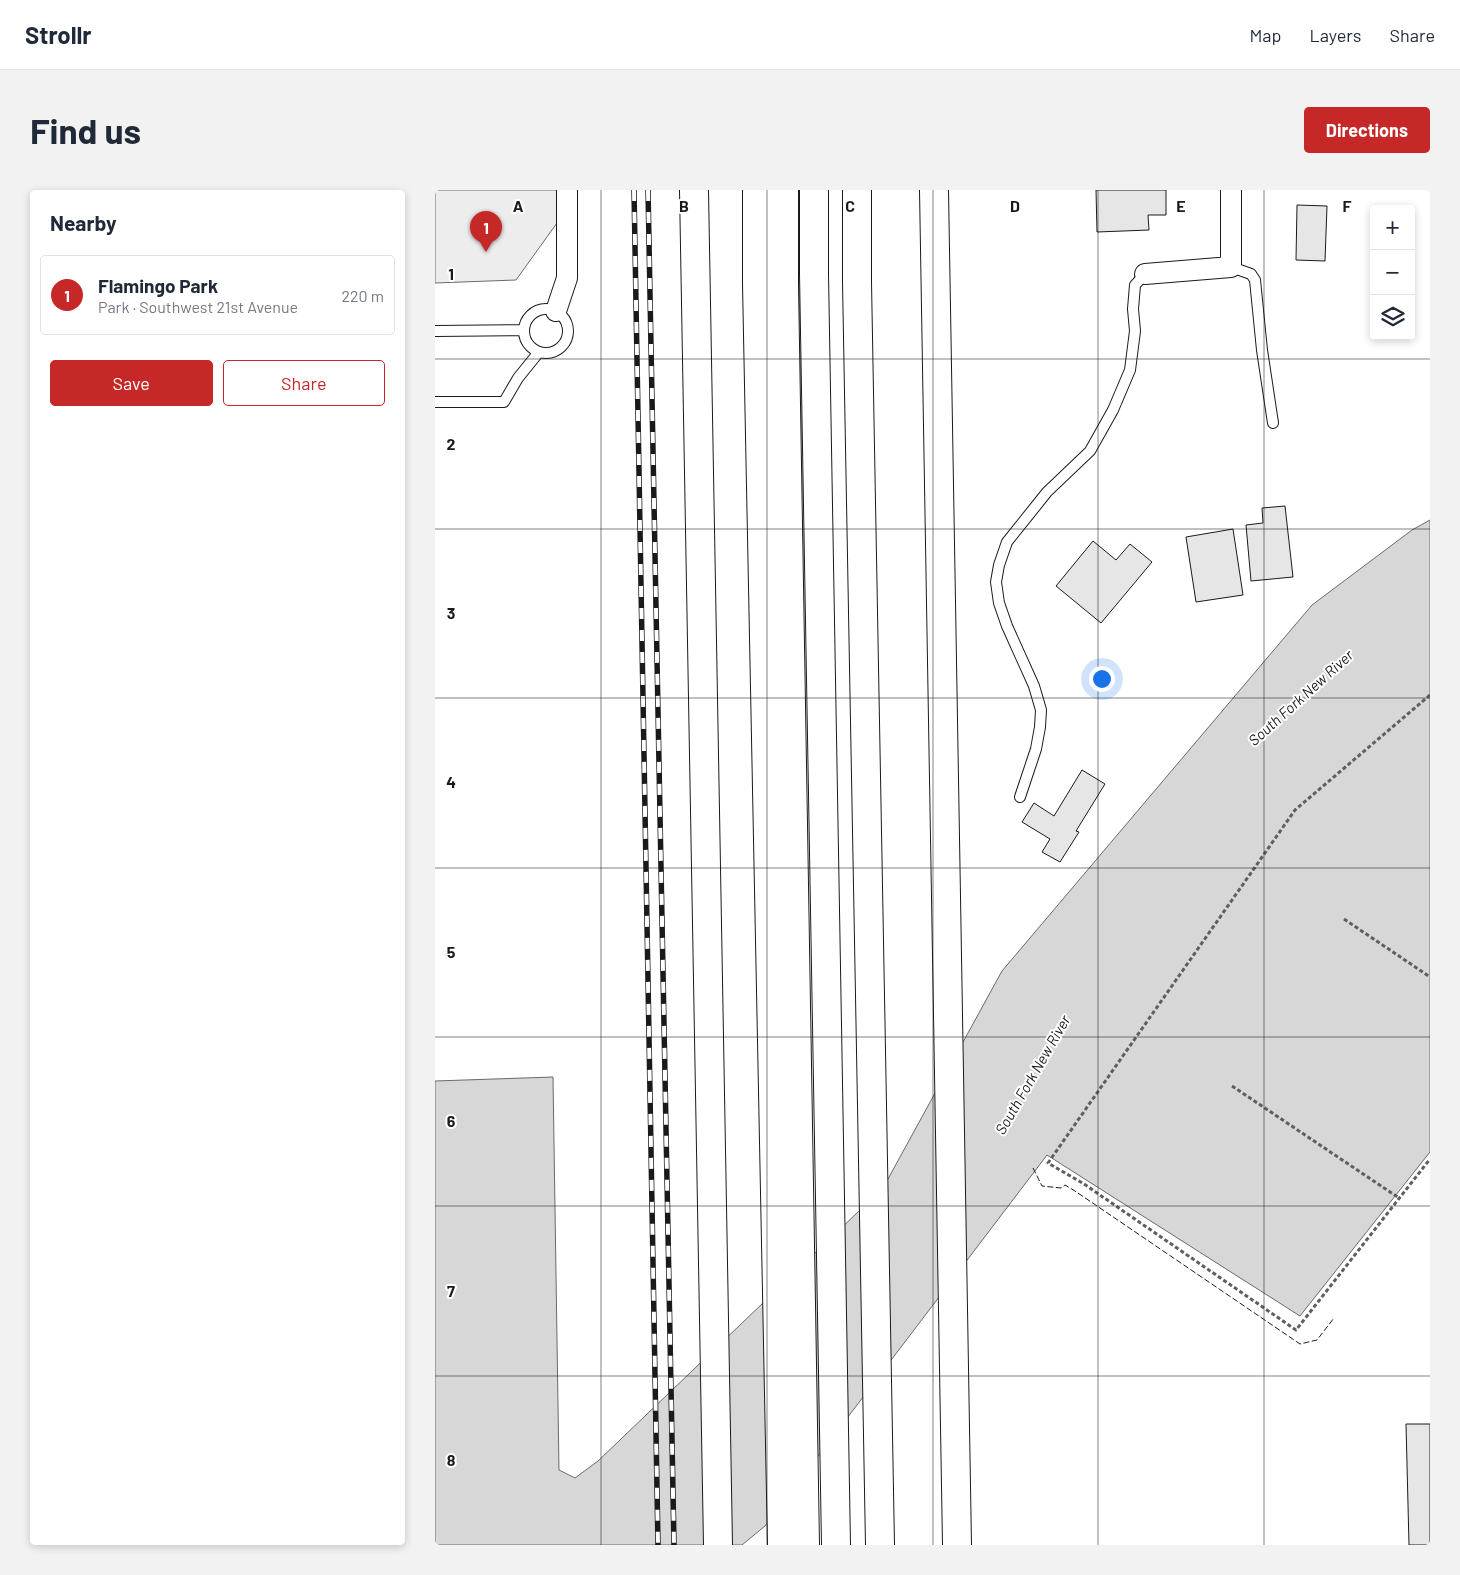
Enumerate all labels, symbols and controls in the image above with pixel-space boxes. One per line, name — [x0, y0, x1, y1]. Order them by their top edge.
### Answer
text: Strollr — [25, 20, 92, 49]
text: Map — [1249, 24, 1281, 46]
text: Layers — [1309, 24, 1362, 46]
text: Share — [1390, 24, 1435, 46]
button: Directions — [1304, 107, 1430, 153]
text: Find us — [30, 109, 141, 151]
text: A — [513, 196, 524, 215]
text: B — [679, 196, 689, 215]
text: C — [845, 196, 855, 215]
text: D — [1010, 196, 1020, 215]
text: E — [1176, 196, 1186, 215]
text: F — [1343, 196, 1352, 215]
map controls — [1370, 205, 1415, 340]
button: + — [1370, 205, 1415, 250]
text: Nearby — [50, 210, 116, 235]
pin: 1 — [470, 211, 502, 252]
button: − — [1370, 250, 1415, 295]
text: 1 — [448, 264, 454, 283]
text: Flamingo Park — [98, 274, 218, 297]
text: 1 — [64, 286, 70, 305]
text: 220 m — [341, 286, 384, 305]
button: layers — [1370, 295, 1415, 340]
text: Park · Southwest 21st Avenue — [98, 297, 298, 316]
button: Save — [50, 360, 213, 406]
button: Share — [223, 360, 385, 406]
text: 2 — [447, 434, 456, 453]
text: 3 — [447, 603, 455, 622]
water label: South Fork New River — [1244, 645, 1357, 749]
your location — [1089, 666, 1115, 692]
text: 4 — [446, 772, 456, 791]
text: 5 — [447, 942, 456, 961]
water label: South Fork New River — [991, 1011, 1074, 1137]
text: 6 — [447, 1111, 456, 1130]
text: 7 — [447, 1281, 455, 1300]
text: 8 — [447, 1450, 456, 1469]

